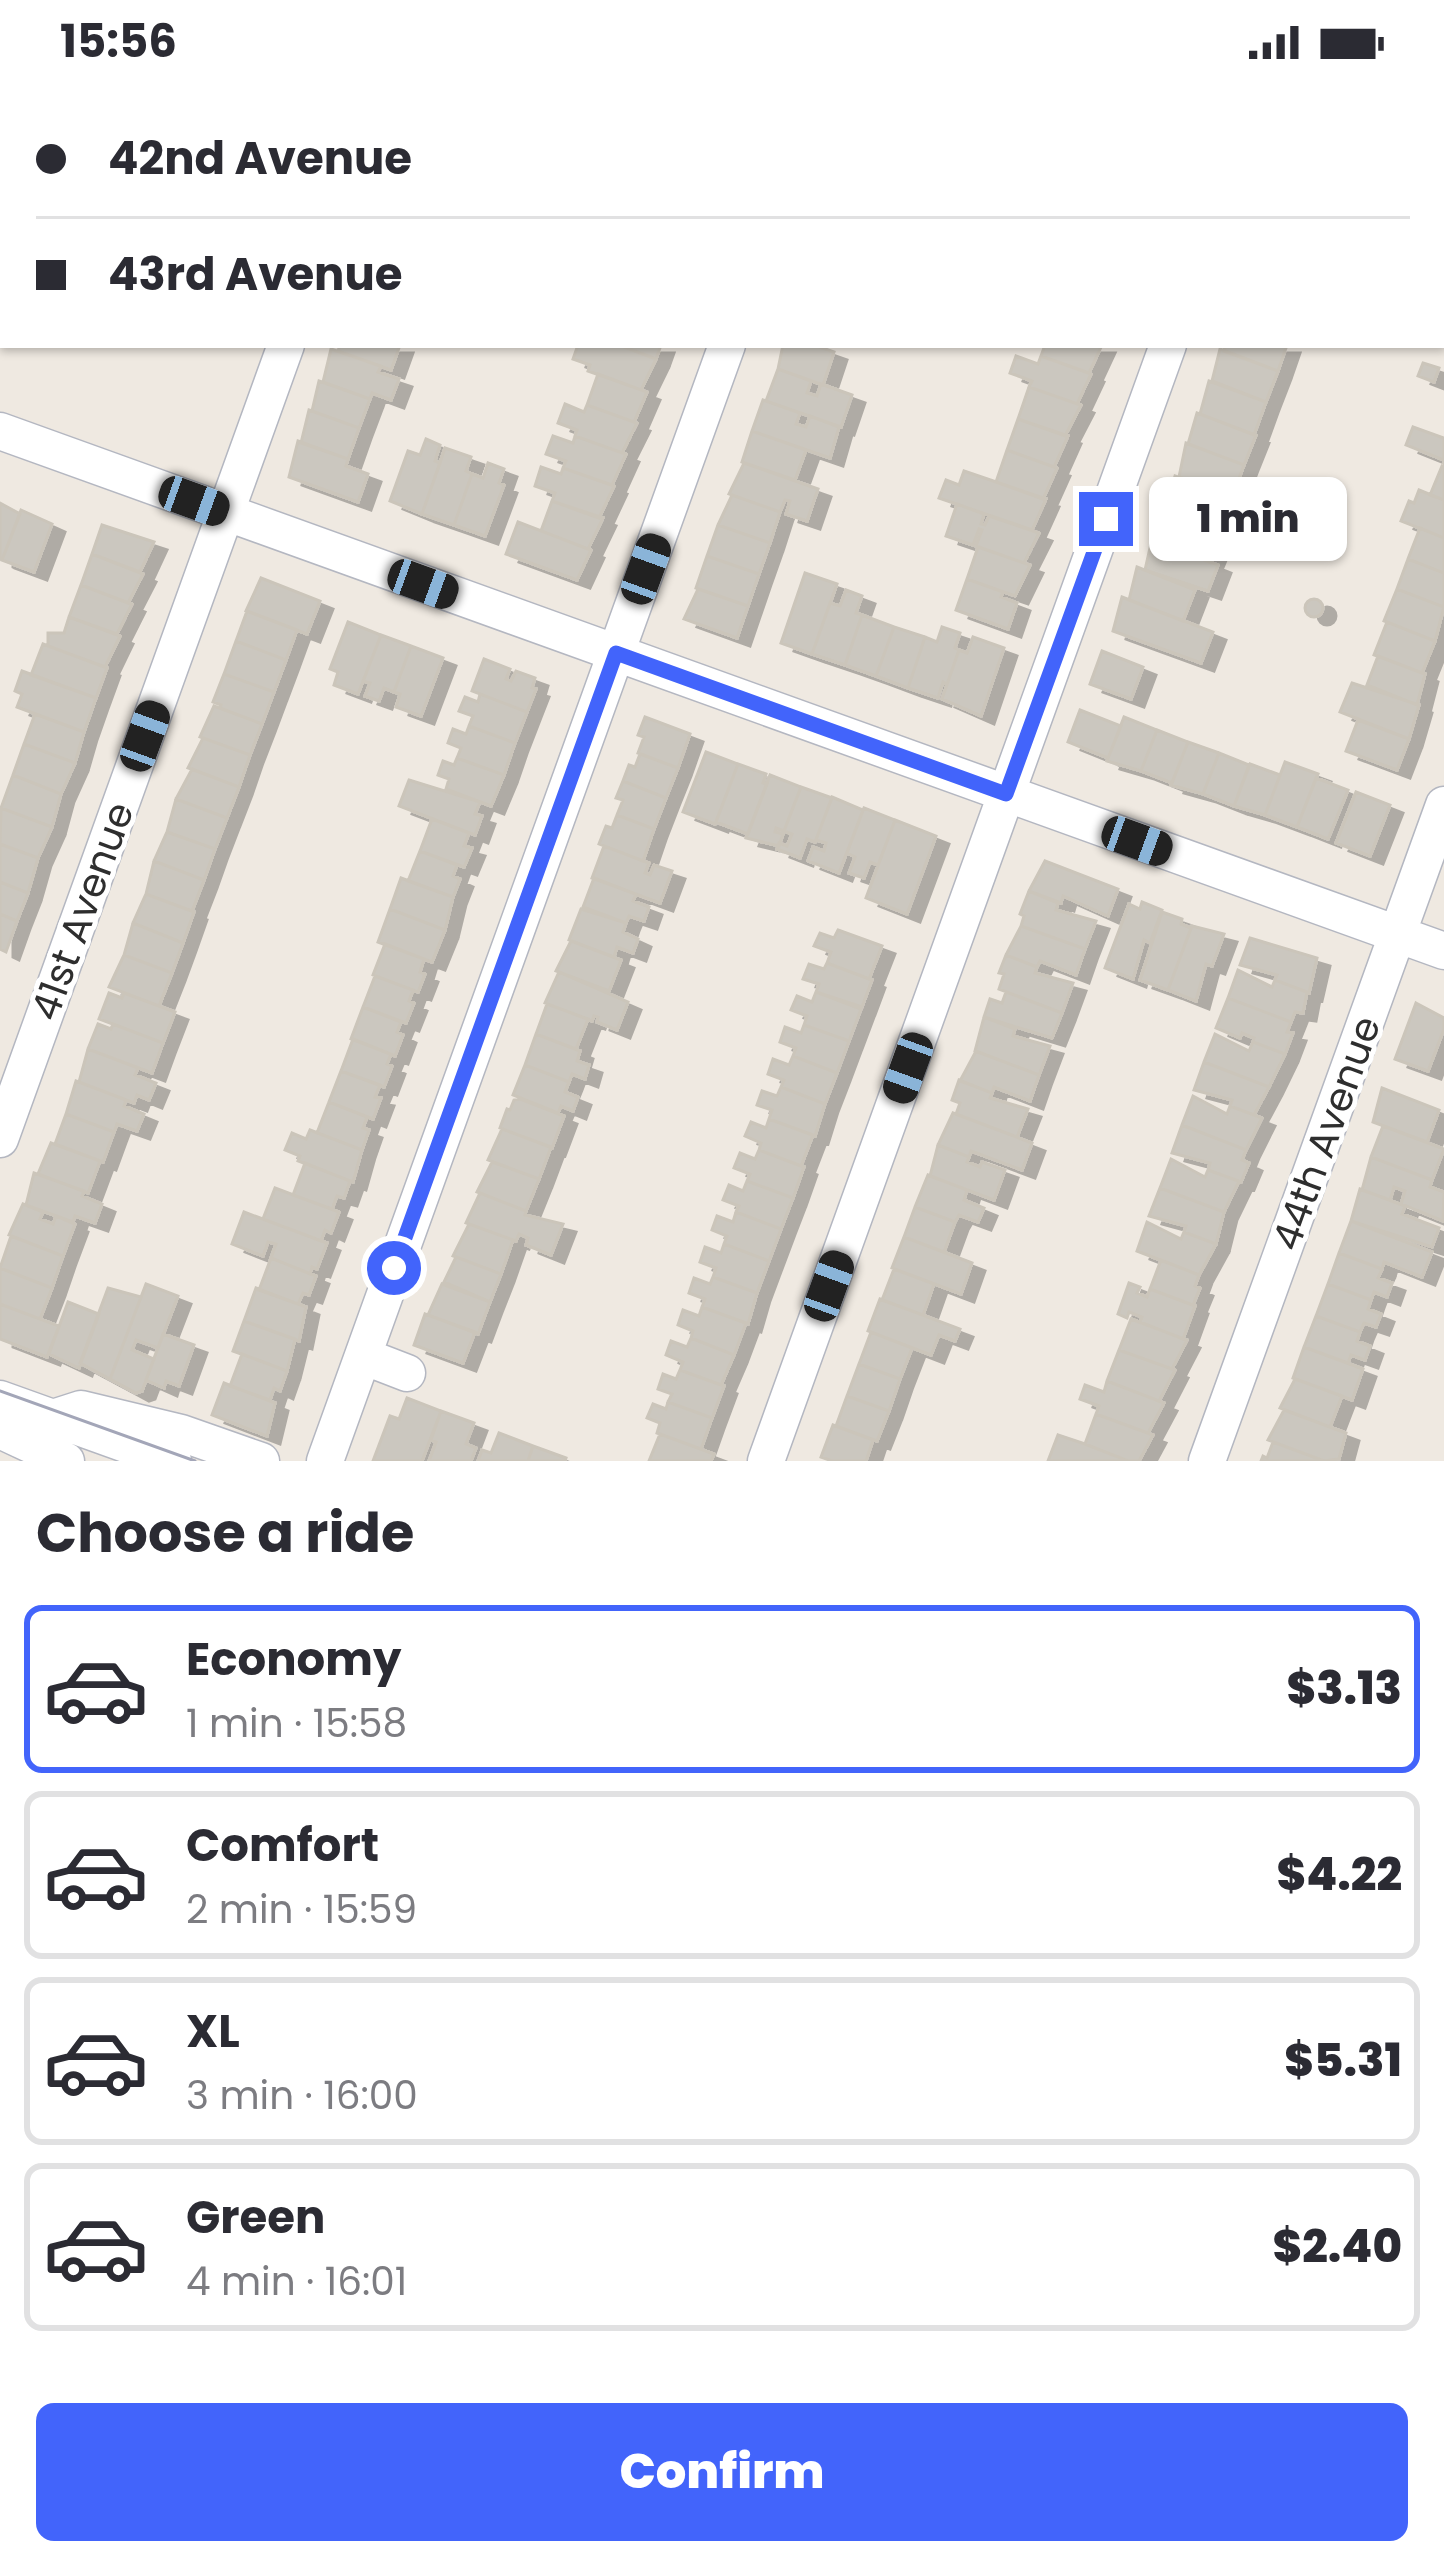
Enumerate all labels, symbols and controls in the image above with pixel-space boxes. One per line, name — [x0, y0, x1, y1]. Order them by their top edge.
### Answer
text: 15:56 — [60, 10, 177, 73]
text: 42nd Avenue — [108, 127, 412, 190]
text: 43rd Avenue — [108, 243, 402, 306]
car — [154, 472, 234, 530]
callout: 1 min — [1148, 477, 1346, 561]
text: 1 min — [1197, 491, 1299, 546]
route end — [1079, 492, 1133, 546]
car — [617, 529, 675, 609]
car — [383, 555, 463, 613]
car — [116, 696, 174, 776]
street label: 41st Avenue — [18, 794, 147, 1028]
car — [1097, 812, 1177, 870]
street label: 44th Avenue — [1259, 1009, 1394, 1258]
car — [879, 1028, 937, 1108]
route start — [367, 1241, 421, 1295]
car — [800, 1246, 858, 1326]
text: Choose a ride — [36, 1495, 414, 1571]
text: Economy — [186, 1628, 401, 1691]
icon: car — [42, 1635, 150, 1743]
text: $3.13 — [1286, 1657, 1402, 1720]
text: 1 min · 15:58 — [186, 1696, 407, 1751]
text: Comfort — [186, 1814, 379, 1877]
icon: car — [42, 1821, 150, 1929]
text: $4.22 — [1276, 1843, 1402, 1906]
text: 2 min · 15:59 — [186, 1882, 417, 1937]
text: XL — [186, 2000, 240, 2063]
icon: car — [42, 2007, 150, 2115]
text: $5.31 — [1284, 2029, 1402, 2092]
text: 3 min · 16:00 — [186, 2068, 418, 2123]
text: Green — [186, 2186, 325, 2249]
icon: car — [42, 2193, 150, 2301]
text: $2.40 — [1272, 2215, 1402, 2278]
text: 4 min · 16:01 — [186, 2254, 407, 2309]
button: Confirm — [36, 2403, 1408, 2541]

